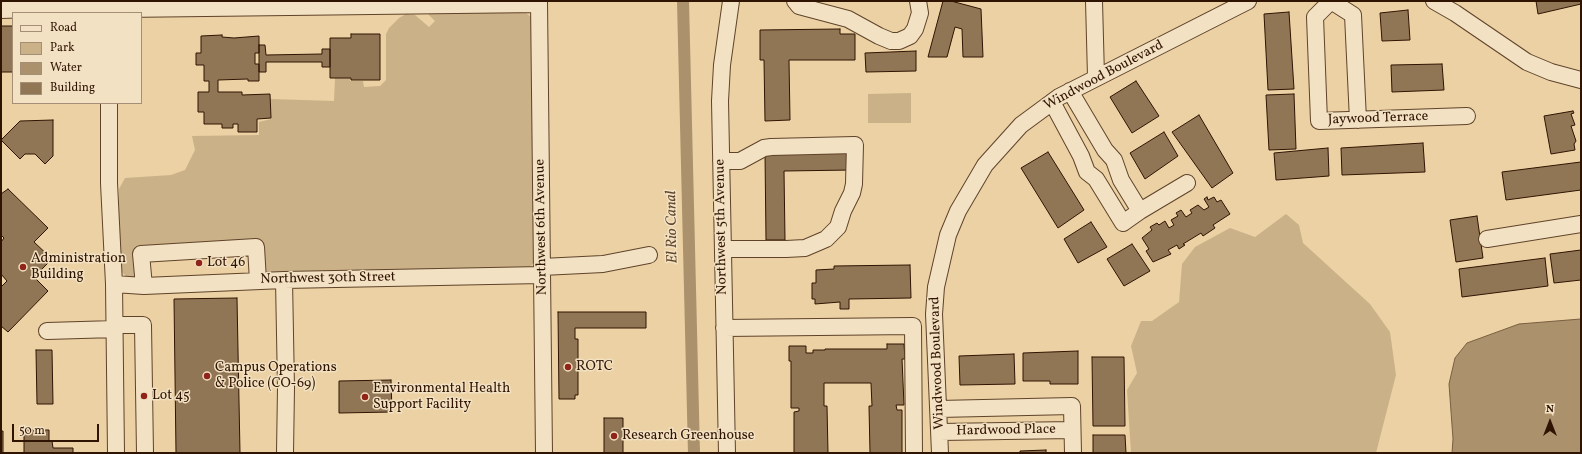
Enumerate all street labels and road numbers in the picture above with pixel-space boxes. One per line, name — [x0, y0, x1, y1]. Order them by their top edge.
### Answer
street label: Windwood Boulevard — [1041, 37, 1167, 115]
street label: Jaywood Terrace — [1328, 109, 1428, 129]
street label: Northwest 6th Avenue — [532, 159, 552, 295]
street label: Northwest 5th Avenue — [712, 159, 732, 295]
street label: Northwest 30th Street — [260, 269, 396, 289]
street label: Windwood Boulevard — [927, 296, 949, 430]
street label: Hardwood Place — [956, 422, 1056, 440]

